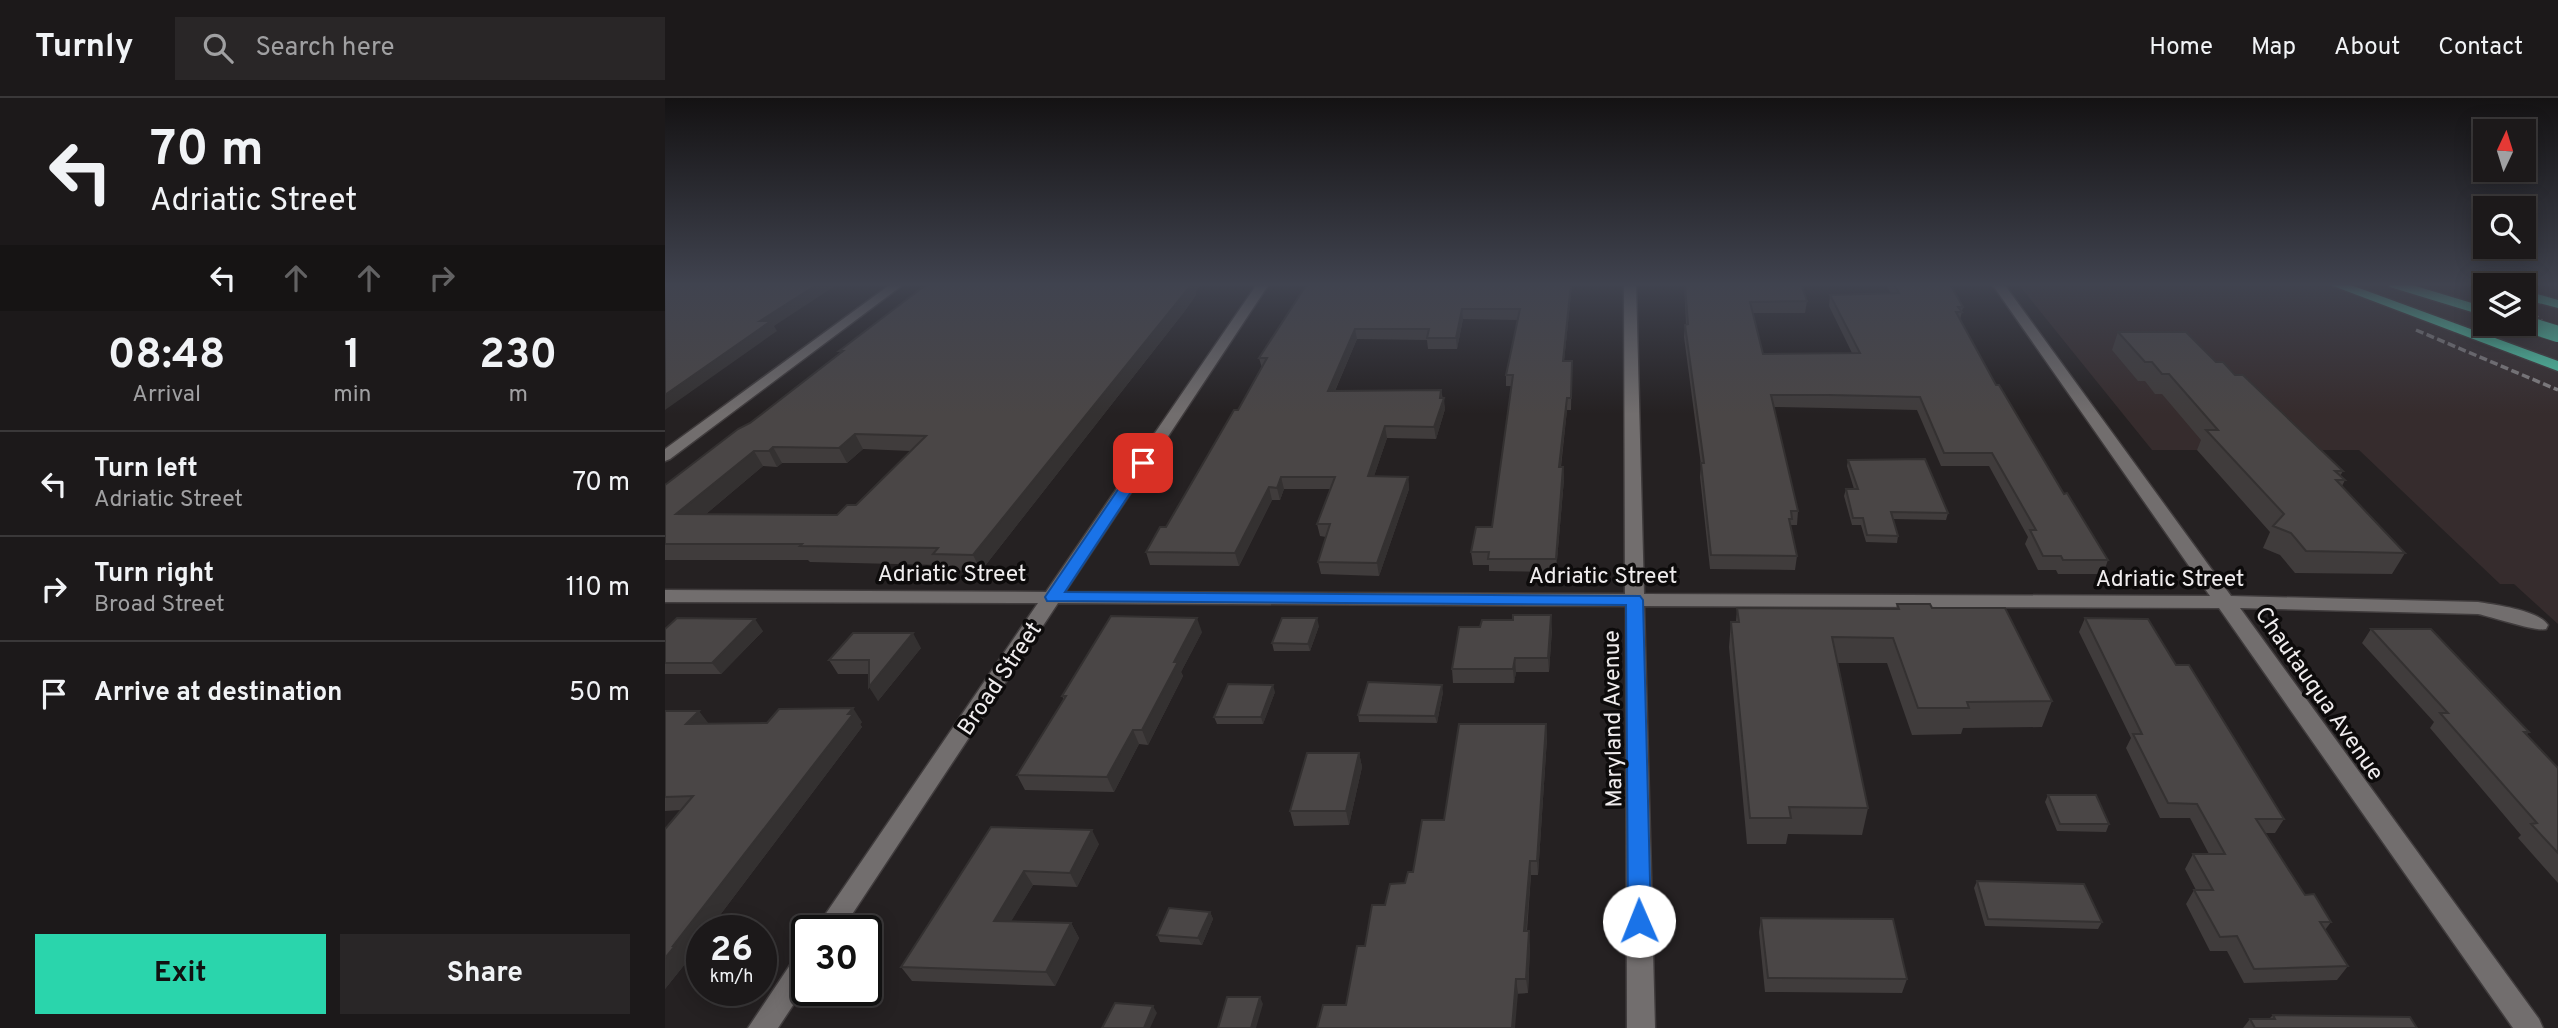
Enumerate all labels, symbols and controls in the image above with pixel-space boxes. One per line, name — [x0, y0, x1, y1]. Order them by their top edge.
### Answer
search box — [175, 17, 665, 80]
text: Turnly — [35, 27, 133, 69]
icon: search — [199, 29, 237, 67]
text: Search here — [255, 32, 394, 65]
text: Home — [2149, 33, 2213, 63]
text: Map — [2251, 33, 2296, 63]
text: About — [2334, 33, 2400, 63]
text: Contact — [2438, 33, 2523, 63]
north arrow — [2473, 119, 2536, 182]
map controls — [2473, 119, 2536, 336]
text: 70 m — [150, 121, 264, 183]
icon: left — [35, 126, 126, 217]
text: Adriatic Street — [150, 182, 357, 222]
button: search — [2473, 196, 2536, 259]
icon: left — [204, 259, 242, 297]
icon: ahead — [277, 259, 315, 297]
icon: ahead — [350, 259, 388, 297]
icon: right — [423, 259, 461, 297]
button: layers — [2473, 273, 2536, 336]
text: 08:48 — [108, 330, 225, 383]
text: 1 — [344, 330, 361, 383]
text: 230 — [479, 330, 557, 383]
text: Arrival — [132, 381, 201, 410]
text: min — [333, 381, 372, 410]
text: m — [509, 381, 528, 410]
pin — [1113, 433, 1173, 493]
icon: arrive — [1124, 444, 1162, 482]
text: Turn left — [94, 453, 198, 486]
icon: left — [35, 465, 73, 503]
text: 70 m — [572, 467, 630, 500]
text: Adriatic Street — [94, 486, 243, 515]
text: Turn right — [94, 558, 214, 591]
street label: Adriatic Street — [877, 561, 1027, 590]
street label: Adriatic Street — [1528, 563, 1678, 592]
street label: Adriatic Street — [2095, 566, 2245, 595]
icon: right — [35, 570, 73, 608]
text: 110 m — [566, 572, 630, 605]
text: Broad Street — [94, 591, 225, 620]
street label: Chautauqua Avenue — [2247, 602, 2389, 787]
street label: Broad Street — [952, 617, 1050, 742]
street label: Maryland Avenue — [1598, 630, 1631, 808]
icon: arrive — [35, 675, 73, 713]
text: Arrive at destination — [94, 677, 342, 710]
text: 50 m — [569, 677, 630, 710]
position arrow — [1602, 884, 1676, 958]
speed limit sign: 30 — [791, 915, 882, 1006]
text: 26 — [710, 929, 753, 973]
button: Exit — [35, 934, 326, 1014]
button: Share — [340, 934, 630, 1014]
text: km/h — [710, 966, 753, 989]

